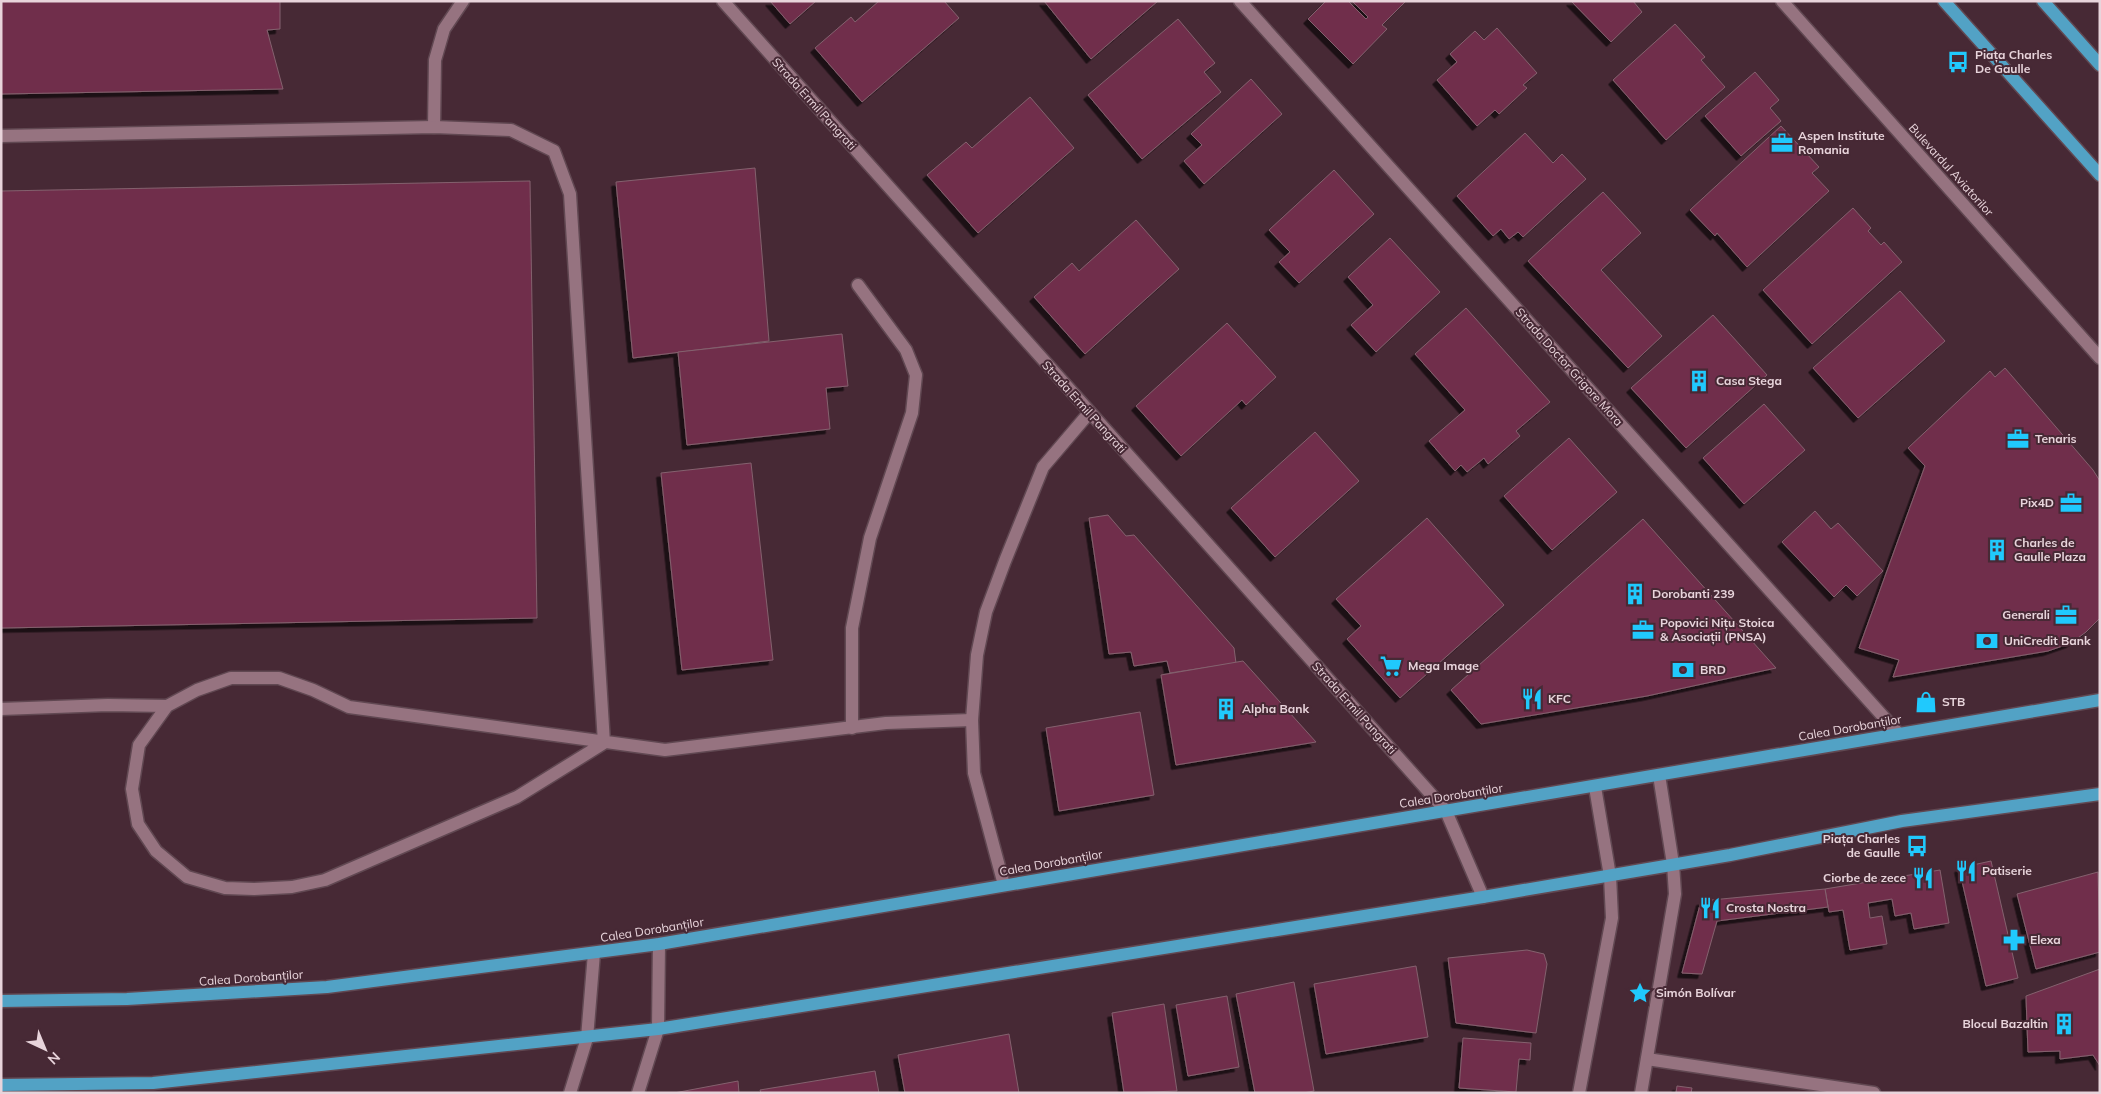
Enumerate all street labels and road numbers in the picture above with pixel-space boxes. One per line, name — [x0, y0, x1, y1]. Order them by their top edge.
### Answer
street label: Strada Ermil Pangrati — [769, 54, 860, 153]
street label: Bulevardul Aviatorilor — [1906, 120, 1997, 220]
street label: Strada Doctor Grigore Mora — [1512, 305, 1626, 429]
street label: Strada Ermil Pangrati — [1039, 357, 1130, 456]
street label: Strada Ermil Pangrati — [1309, 658, 1400, 757]
street label: Calea Dorobanților — [1797, 711, 1903, 745]
street label: Calea Dorobanților — [1398, 780, 1504, 812]
street label: Calea Dorobanților — [998, 846, 1104, 880]
street label: Calea Dorobanților — [599, 914, 705, 946]
street label: Calea Dorobanților — [198, 966, 304, 990]

